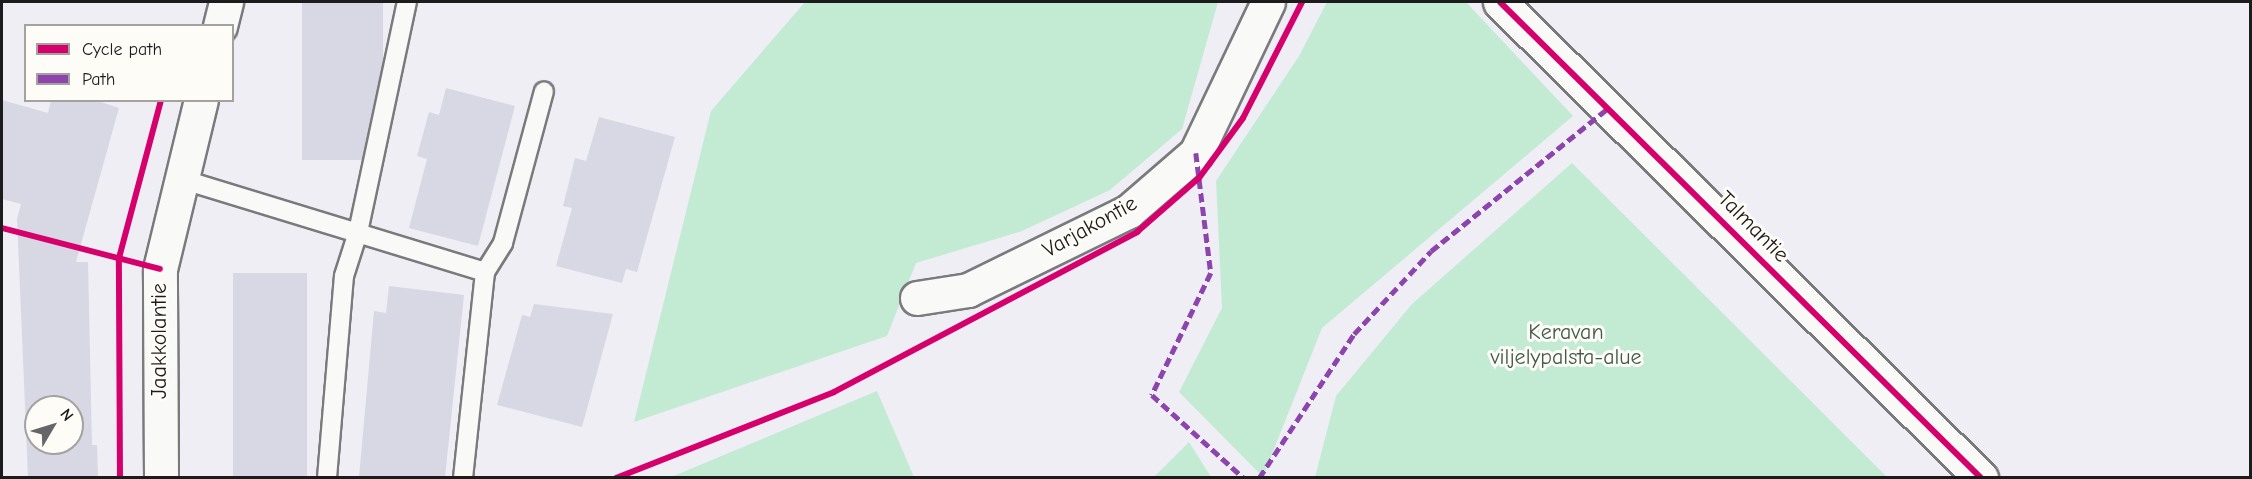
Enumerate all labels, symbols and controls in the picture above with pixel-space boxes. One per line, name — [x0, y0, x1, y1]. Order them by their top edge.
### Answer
legend — [24, 24, 234, 102]
text: Cycle path — [82, 39, 162, 60]
text: Path — [82, 69, 115, 90]
street label: Talmantie — [1712, 186, 1794, 268]
street label: Varjakontie — [1038, 190, 1142, 264]
street label: Jaakkolantie — [147, 283, 173, 399]
park label: Keravan viljelypalsta-alue — [1490, 319, 1642, 370]
north arrow — [24, 395, 84, 455]
text: N — [56, 405, 77, 425]

